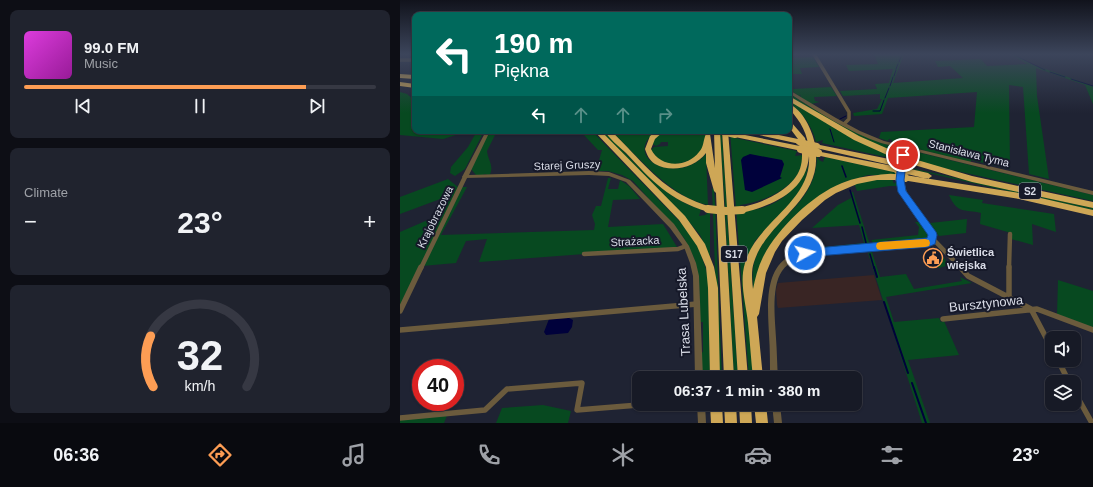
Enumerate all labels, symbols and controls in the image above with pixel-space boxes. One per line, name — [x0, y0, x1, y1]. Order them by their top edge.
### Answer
icon: left — [428, 28, 480, 80]
text: 190 m — [494, 28, 573, 59]
text: 99.0 FM — [84, 39, 139, 56]
text: Music — [84, 56, 118, 71]
text: Piękna — [494, 61, 549, 81]
icon: previous — [72, 95, 94, 117]
icon: pause — [189, 95, 211, 117]
icon: next — [306, 95, 328, 117]
icon: left — [528, 104, 550, 126]
icon: ahead — [570, 104, 592, 126]
icon: ahead — [612, 104, 634, 126]
icon: right — [654, 104, 676, 126]
street label: Stanisława Tyma — [927, 137, 1012, 169]
pin — [886, 138, 920, 172]
icon: arrive — [892, 144, 914, 166]
street label: Starej Gruszy — [533, 158, 601, 172]
street label: Krajobrazowa — [415, 183, 456, 250]
road number: S2 — [1019, 183, 1041, 199]
text: Climate — [24, 185, 68, 200]
text: 23° — [177, 206, 223, 239]
text: − — [24, 209, 37, 234]
text: + — [363, 209, 376, 234]
position arrow — [784, 232, 826, 274]
street label: Strażacka — [610, 234, 661, 248]
road number: S17 — [721, 246, 747, 262]
place label: Świetlica wiejska — [946, 246, 995, 271]
public building icon: Świetlica wiejska — [922, 247, 944, 269]
street label: Trasa Lubelska — [674, 267, 693, 357]
street label: Bursztynowa — [948, 292, 1025, 315]
map controls — [1045, 331, 1081, 411]
button: sound — [1045, 331, 1081, 367]
text: 32 — [177, 332, 223, 379]
speed limit sign: 40 — [412, 359, 464, 411]
button: layers — [1045, 375, 1081, 411]
text: km/h — [185, 378, 216, 394]
text: 06:37 · 1 min · 380 m — [674, 382, 820, 399]
icon: directions — [206, 441, 234, 469]
icon: music — [340, 441, 368, 469]
icon: phone — [475, 441, 503, 469]
icon: climate — [609, 441, 637, 469]
icon: car — [744, 441, 772, 469]
icon: filters — [878, 441, 906, 469]
text: 06:36 — [53, 445, 99, 465]
text: 23° — [1012, 445, 1040, 465]

